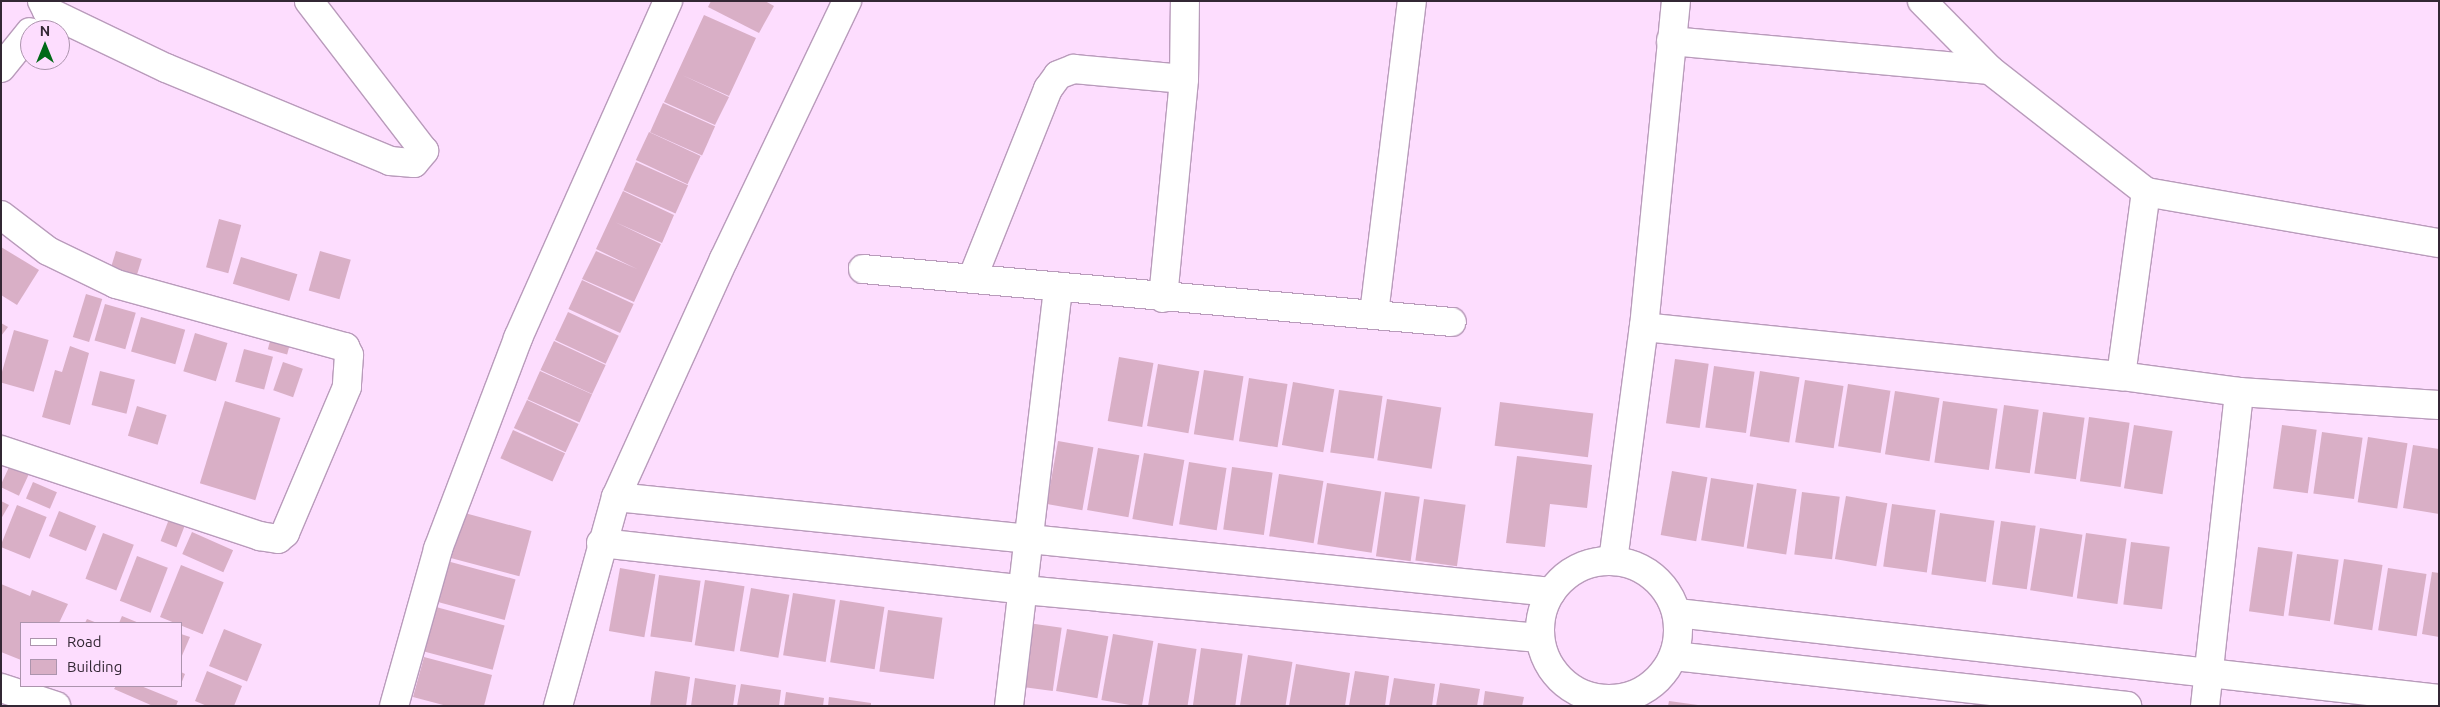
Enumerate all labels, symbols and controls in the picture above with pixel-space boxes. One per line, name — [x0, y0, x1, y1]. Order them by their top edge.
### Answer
north arrow — [20, 20, 70, 70]
text: N — [40, 23, 50, 39]
legend — [20, 622, 182, 687]
text: Road — [67, 633, 102, 650]
text: Building — [67, 658, 122, 675]

